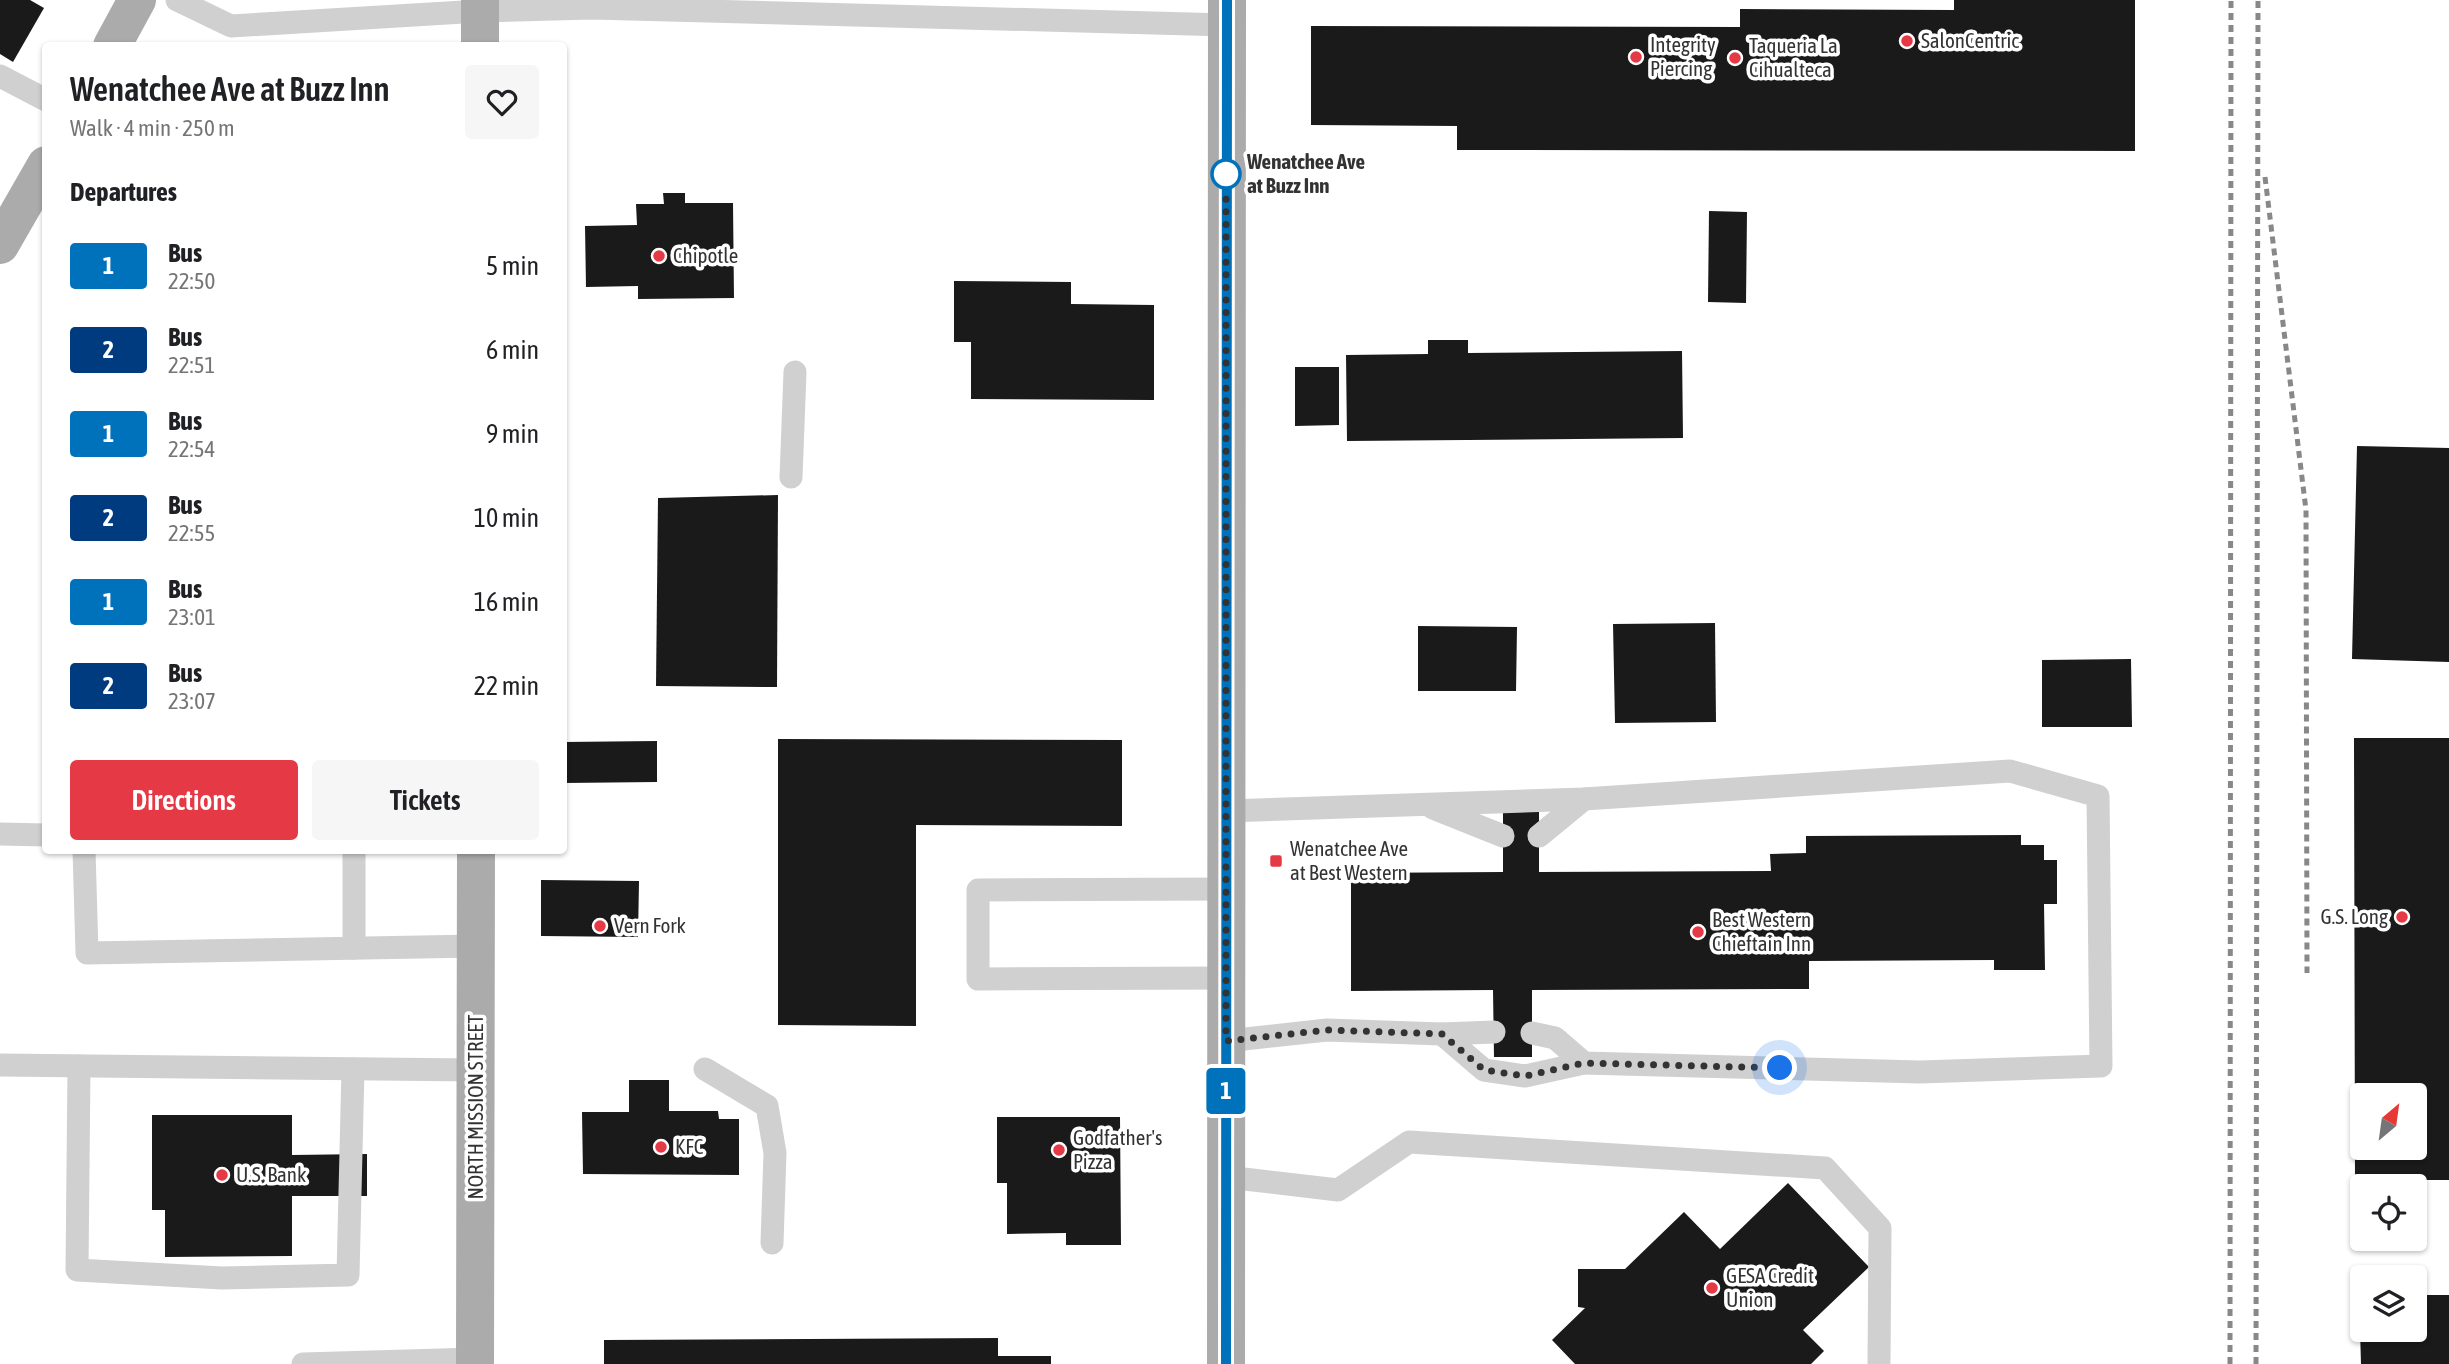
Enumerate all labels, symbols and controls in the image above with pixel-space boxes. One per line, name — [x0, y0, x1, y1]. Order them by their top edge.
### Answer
place label: SalonCentric — [1921, 28, 2019, 52]
place label: Integrity Piercing — [1650, 32, 1716, 80]
place label: Taqueria La Cihualteca — [1749, 33, 1838, 81]
marker: SalonCentric — [1899, 33, 1915, 49]
marker: Integrity Piercing — [1628, 49, 1644, 65]
marker: Taqueria La Cihualteca — [1727, 50, 1743, 66]
button: heart — [465, 65, 539, 139]
text: Wenatchee Ave at Buzz Inn — [70, 70, 390, 108]
text: Walk · 4 min · 250 m — [70, 115, 234, 141]
place label: Wenatchee Ave at Buzz Inn — [1246, 149, 1365, 197]
marker: Wenatchee Ave at Buzz Inn — [1211, 159, 1241, 189]
text: Departures — [70, 177, 177, 207]
text: Bus — [168, 238, 202, 268]
place label: Chipotle — [673, 243, 738, 267]
marker: Chipotle — [651, 248, 667, 264]
text: 5 min — [486, 251, 539, 281]
text: 1 — [103, 252, 114, 279]
text: 22:50 — [168, 268, 215, 294]
text: Bus — [168, 322, 202, 352]
text: 6 min — [486, 335, 539, 365]
text: 2 — [103, 336, 114, 363]
text: 22:51 — [168, 352, 215, 378]
text: Bus — [168, 406, 202, 436]
text: 9 min — [486, 419, 539, 449]
text: 1 — [103, 420, 114, 447]
text: 22:54 — [168, 436, 215, 462]
text: Bus — [168, 490, 202, 520]
text: 10 min — [474, 503, 539, 533]
text: 2 — [103, 504, 114, 531]
text: 22:55 — [168, 520, 215, 546]
text: Bus — [168, 574, 202, 604]
text: 16 min — [474, 587, 539, 617]
text: 1 — [103, 588, 114, 615]
text: 23:01 — [168, 604, 216, 630]
text: Bus — [168, 658, 202, 688]
text: 22 min — [474, 671, 539, 701]
text: 2 — [103, 672, 114, 699]
text: 23:07 — [168, 688, 216, 714]
button: Directions — [70, 760, 298, 840]
button: Tickets — [312, 760, 539, 840]
place label: Wenatchee Ave at Best Western — [1290, 836, 1408, 884]
marker: Wenatchee Ave at Best Western — [1268, 853, 1284, 869]
place label: G.S. Long — [2320, 904, 2388, 928]
place label: Best Western Chieftain Inn — [1712, 907, 1811, 955]
marker: G.S. Long — [2394, 909, 2410, 925]
place label: Vern Fork — [614, 913, 686, 937]
marker: Vern Fork — [592, 918, 608, 934]
marker: Best Western Chieftain Inn — [1690, 924, 1706, 940]
street label: NORTH MISSION STREET — [463, 1014, 487, 1200]
your location — [1762, 1050, 1797, 1085]
line badge: 1 — [1203, 1068, 1249, 1114]
text: 1 — [1220, 1077, 1232, 1104]
north arrow — [2350, 1083, 2427, 1160]
map controls — [2350, 1083, 2427, 1342]
place label: Godfather's Pizza — [1073, 1125, 1162, 1173]
place label: KFC — [675, 1134, 704, 1158]
marker: KFC — [653, 1139, 669, 1155]
marker: Godfather's Pizza — [1051, 1142, 1067, 1158]
place label: U.S. Bank — [236, 1162, 306, 1186]
marker: U.S. Bank — [214, 1167, 230, 1183]
button: locate — [2350, 1174, 2427, 1251]
place label: GESA Credit Union — [1726, 1263, 1814, 1311]
button: layers — [2350, 1265, 2427, 1342]
marker: GESA Credit Union — [1704, 1280, 1720, 1296]

